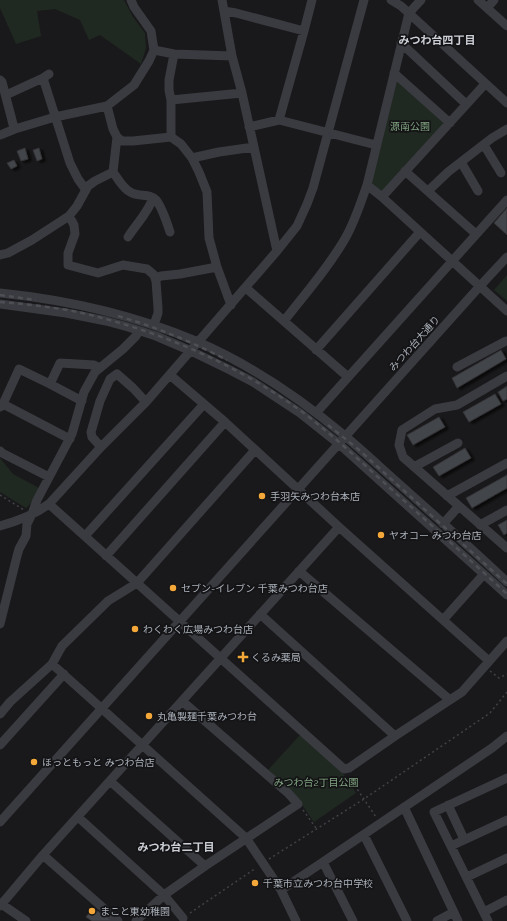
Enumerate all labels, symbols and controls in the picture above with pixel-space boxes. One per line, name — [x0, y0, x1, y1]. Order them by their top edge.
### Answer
district label: みつわ台四丁目 — [399, 34, 476, 47]
park label: 源南公園 — [390, 121, 430, 132]
street label: みつわ台大通り — [387, 314, 442, 373]
marker: 手羽矢みつわ台本店 — [257, 491, 267, 501]
place label: 手羽矢みつわ台本店 — [270, 491, 360, 502]
marker: ヤオコー みつわ台店 — [376, 530, 386, 540]
place label: ヤオコー みつわ台店 — [389, 530, 482, 541]
marker: セブン-イレブン 千葉みつわ台店 — [168, 583, 178, 593]
place label: セブン-イレブン 千葉みつわ台店 — [181, 583, 328, 594]
marker: わくわく広場みつわ台店 — [130, 624, 140, 634]
place label: わくわく広場みつわ台店 — [143, 624, 253, 635]
marker: くるみ薬局 — [238, 652, 248, 662]
place label: くるみ薬局 — [251, 652, 301, 663]
marker: 丸亀製麺千葉みつわ台 — [144, 711, 154, 721]
place label: 丸亀製麺千葉みつわ台 — [157, 711, 257, 722]
marker: ほっともっと みつわ台店 — [29, 757, 39, 767]
place label: ほっともっと みつわ台店 — [42, 757, 155, 768]
park label: みつわ台2丁目公園 — [273, 777, 359, 788]
district label: みつわ台二丁目 — [138, 841, 215, 854]
marker: 千葉市立みつわ台中学校 — [250, 878, 260, 888]
place label: 千葉市立みつわ台中学校 — [263, 878, 373, 889]
marker: まこと東幼稚園 — [87, 906, 97, 916]
place label: まこと東幼稚園 — [100, 906, 170, 917]

